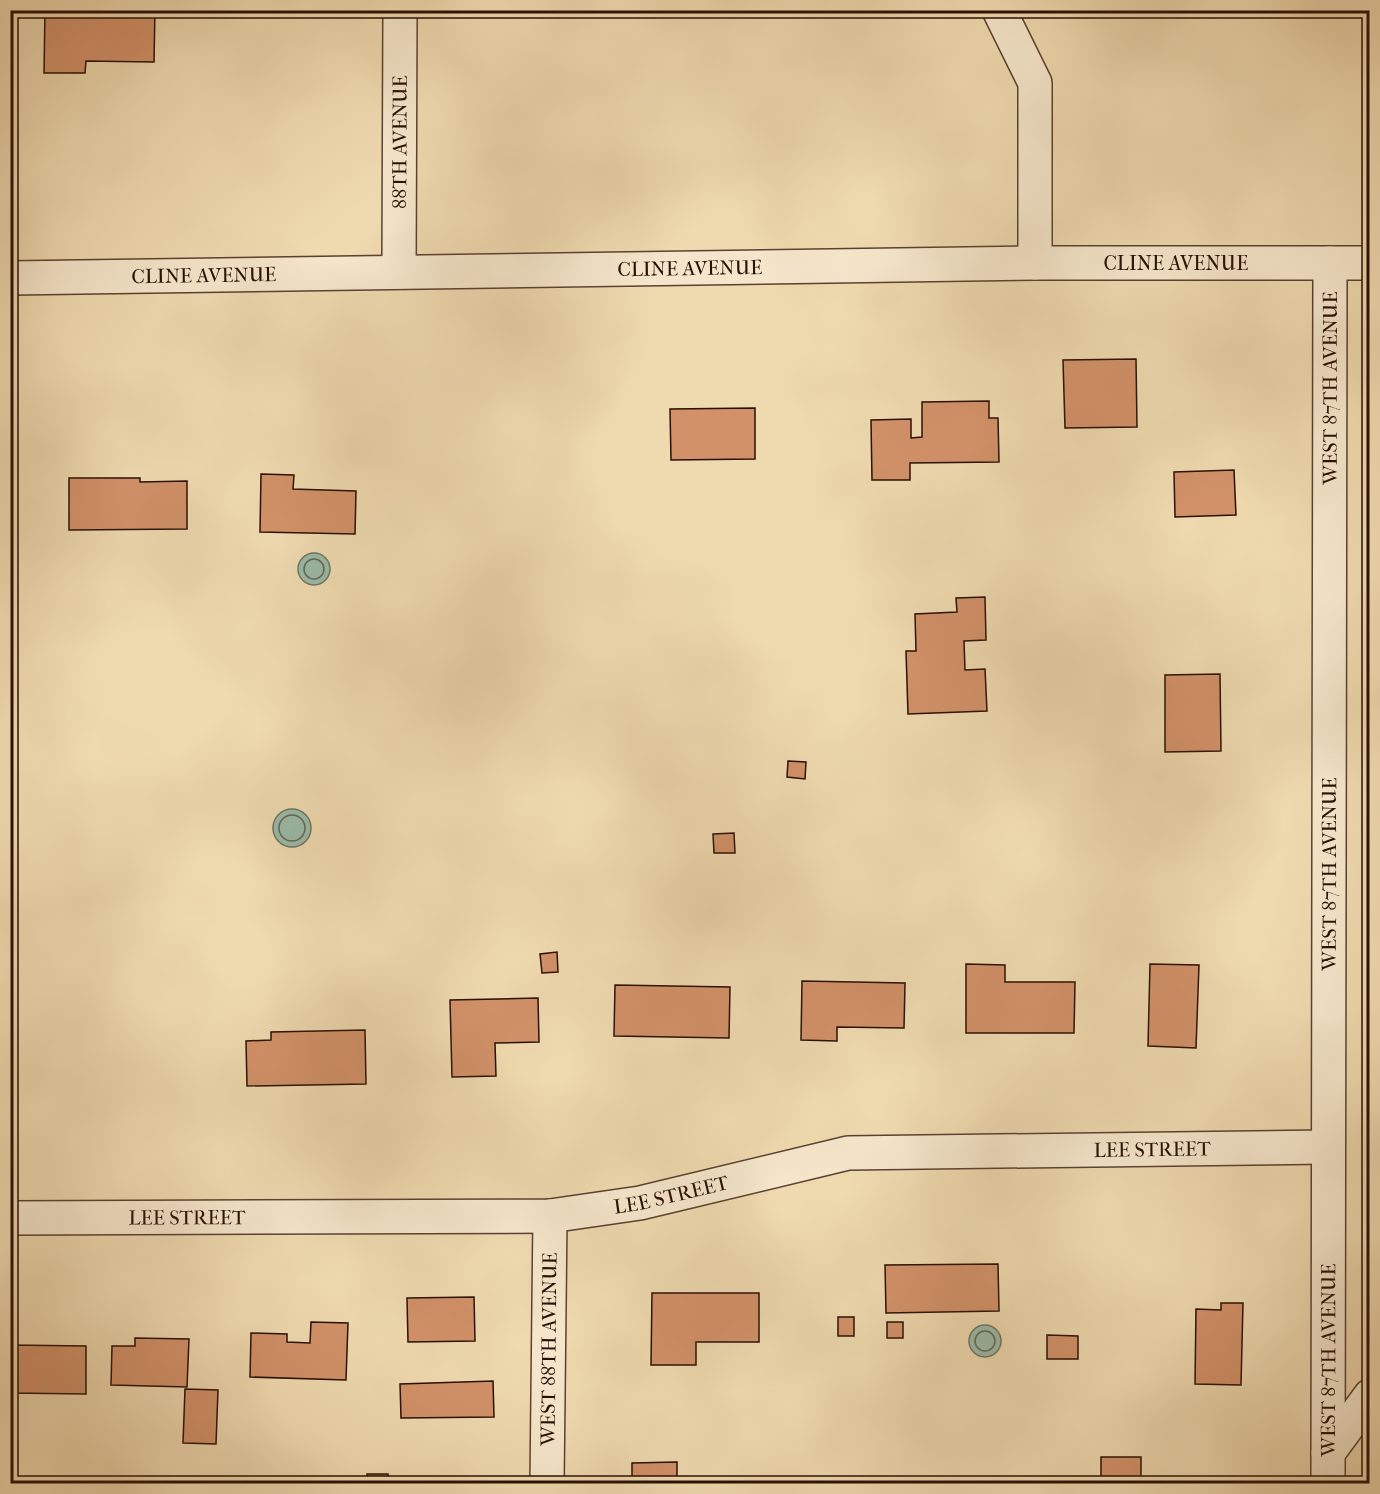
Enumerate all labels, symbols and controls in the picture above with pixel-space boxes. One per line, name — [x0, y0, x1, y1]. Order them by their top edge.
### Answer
street label: 88TH AVENUE — [388, 75, 411, 209]
street label: CLINE AVENUE — [1103, 252, 1248, 275]
street label: CLINE AVENUE — [617, 255, 763, 281]
street label: CLINE AVENUE — [131, 263, 277, 288]
street label: WEST 87TH AVENUE — [1318, 291, 1341, 486]
street label: WEST 87TH AVENUE — [1317, 777, 1341, 972]
street label: LEE STREET — [1093, 1137, 1211, 1161]
street label: LEE STREET — [612, 1171, 731, 1218]
street label: LEE STREET — [128, 1206, 246, 1229]
street label: WEST 88TH AVENUE — [536, 1252, 561, 1447]
street label: WEST 87TH AVENUE — [1317, 1263, 1340, 1458]

